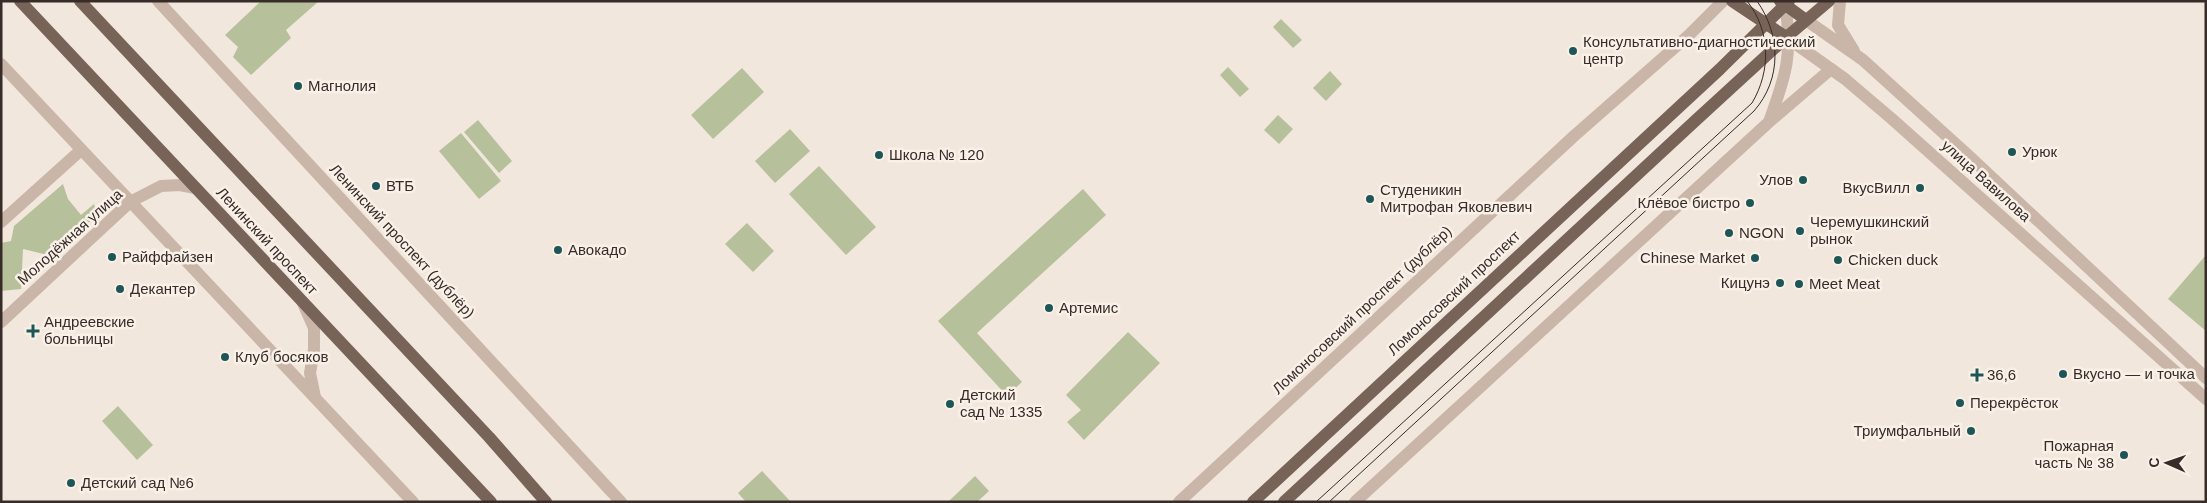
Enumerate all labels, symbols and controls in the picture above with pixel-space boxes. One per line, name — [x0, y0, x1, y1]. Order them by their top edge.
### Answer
place label: Консультативно-диагностический центр — [1583, 33, 1815, 67]
marker: Консультативно-диагностический центр — [1567, 45, 1579, 57]
place label: Магнолия — [308, 77, 376, 94]
marker: Магнолия — [292, 80, 304, 92]
street label: улица Вавилова — [1938, 136, 2035, 225]
place label: Урюк — [2022, 143, 2057, 160]
place label: Школа № 120 — [889, 146, 984, 163]
marker: Урюк — [2006, 146, 2018, 158]
marker: Школа № 120 — [873, 149, 885, 161]
street label: Ленинский проспект (дублёр) — [326, 160, 478, 321]
place label: Улов — [1759, 171, 1793, 188]
marker: Улов — [1797, 174, 1809, 186]
place label: ВТБ — [386, 177, 414, 194]
place label: ВкусВилл — [1843, 179, 1910, 196]
marker: ВТБ — [370, 180, 382, 192]
place label: Студеникин Митрофан Яковлевич — [1380, 181, 1532, 215]
marker: ВкусВилл — [1914, 182, 1926, 194]
street label: Ленинский проспект — [213, 183, 322, 298]
street label: Молодёжная улица — [14, 185, 126, 288]
marker: Студеникин Митрофан Яковлевич — [1364, 193, 1376, 205]
place label: Клёвое бистро — [1637, 194, 1740, 211]
marker: Клёвое бистро — [1744, 197, 1756, 209]
place label: Черемушкинский рынок — [1810, 213, 1929, 247]
street label: Ломоносовский проспект (дублёр) — [1269, 222, 1455, 397]
place label: NGON — [1739, 224, 1784, 241]
marker: Черемушкинский рынок — [1794, 225, 1806, 237]
street label: Ломоносовский проспект — [1384, 227, 1523, 358]
marker: NGON — [1723, 227, 1735, 239]
place label: Авокадо — [568, 241, 626, 258]
marker: Авокадо — [552, 244, 564, 256]
place label: Райффайзен — [122, 248, 213, 265]
place label: Chinese Market — [1640, 249, 1746, 266]
marker: Райффайзен — [106, 251, 118, 263]
place label: Chicken duck — [1848, 251, 1939, 268]
marker: Chinese Market — [1749, 252, 1761, 264]
marker: Chicken duck — [1832, 254, 1844, 266]
place label: Кицунэ — [1721, 274, 1770, 291]
place label: Meet Meat — [1809, 275, 1881, 292]
marker: Кицунэ — [1774, 277, 1786, 289]
marker: Meet Meat — [1793, 278, 1805, 290]
place label: Декантер — [130, 280, 195, 297]
marker: Декантер — [114, 283, 126, 295]
place label: Артемис — [1059, 299, 1119, 316]
marker: Артемис — [1043, 302, 1055, 314]
place label: Андреевские больницы — [44, 313, 135, 347]
marker: Андреевские больницы — [26, 324, 40, 338]
place label: Клуб босяков — [235, 348, 329, 365]
marker: Клуб босяков — [219, 351, 231, 363]
place label: Вкусно — и точка — [2073, 365, 2195, 382]
place label: 36,6 — [1987, 366, 2016, 383]
marker: Вкусно — и точка — [2057, 368, 2069, 380]
marker: 36,6 — [1971, 369, 1983, 381]
place label: Детский сад № 1335 — [960, 386, 1042, 420]
place label: Перекрёсток — [1970, 394, 2059, 411]
marker: Перекрёсток — [1954, 397, 1966, 409]
marker: Детский сад № 1335 — [944, 398, 956, 410]
place label: Триумфальный — [1854, 422, 1961, 439]
marker: Триумфальный — [1965, 425, 1977, 437]
place label: Пожарная часть № 38 — [2035, 437, 2114, 471]
north arrow — [2142, 438, 2192, 488]
marker: Пожарная часть № 38 — [2118, 449, 2130, 461]
text: С — [2146, 457, 2162, 468]
place label: Детский сад №6 — [81, 474, 194, 491]
marker: Детский сад №6 — [65, 477, 77, 489]

